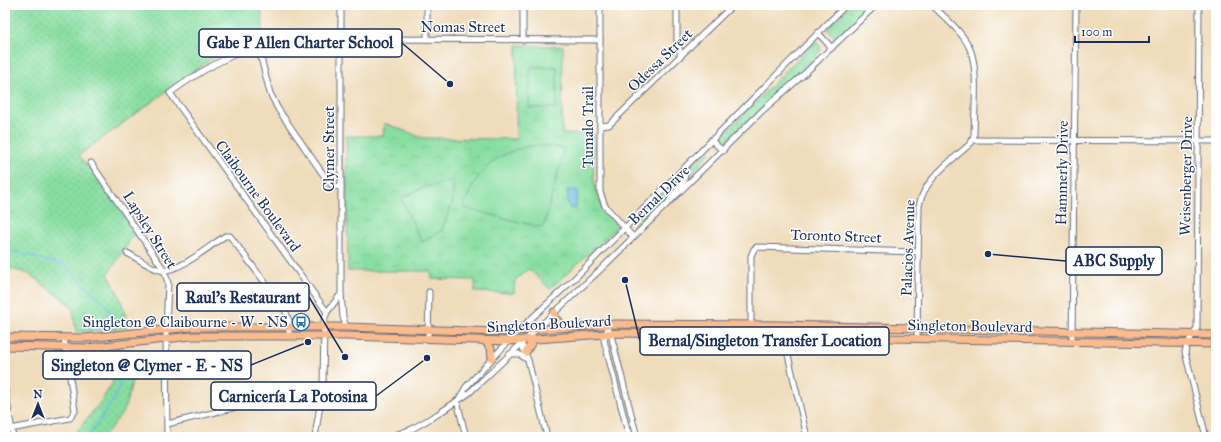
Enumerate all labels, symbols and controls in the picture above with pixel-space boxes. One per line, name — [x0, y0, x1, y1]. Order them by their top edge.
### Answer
street label: Nomas Street — [421, 18, 506, 36]
scale bar — [1075, 18, 1149, 44]
street label: Odessa Street — [624, 24, 697, 95]
text: 100 m — [1081, 25, 1112, 39]
callout: Gabe P Allen Charter School — [199, 29, 402, 57]
text: Gabe P Allen Charter School — [207, 33, 394, 52]
street label: Tumalo Trail — [579, 85, 597, 168]
street label: Clymer Street — [320, 105, 338, 192]
street label: Weisenberger Drive — [1176, 116, 1196, 236]
street label: Hammerly Drive — [1052, 120, 1072, 226]
street label: Claibourne Boulevard — [212, 137, 305, 256]
street label: Bernal Drive — [625, 161, 693, 229]
street label: Lapsley Street — [119, 188, 181, 273]
street label: Palacios Avenue — [897, 199, 919, 297]
street label: Toronto Street — [790, 225, 883, 247]
callout: ABC Supply — [1066, 247, 1162, 275]
text: ABC Supply — [1073, 251, 1156, 271]
callout: Raul’s Restaurant — [177, 283, 309, 311]
text: Raul’s Restaurant — [185, 288, 301, 307]
bus stop icon: Singleton @ Claibourne - W - NS — [291, 312, 311, 332]
street label: Singleton Boulevard — [486, 312, 612, 336]
place label: Singleton @ Claibourne - W - NS — [82, 313, 288, 331]
street label: Singleton Boulevard — [907, 316, 1033, 336]
callout: Bernal/Singleton Transfer Location — [640, 327, 889, 355]
text: Bernal/Singleton Transfer Location — [648, 331, 882, 351]
callout: Singleton @ Clymer - E - NS — [43, 351, 251, 379]
text: Singleton @ Clymer - E - NS — [51, 356, 243, 376]
callout: Carnicería La Potosina — [211, 382, 376, 410]
north arrow — [18, 384, 58, 424]
text: Carnicería La Potosina — [218, 387, 369, 406]
text: N — [33, 388, 43, 401]

